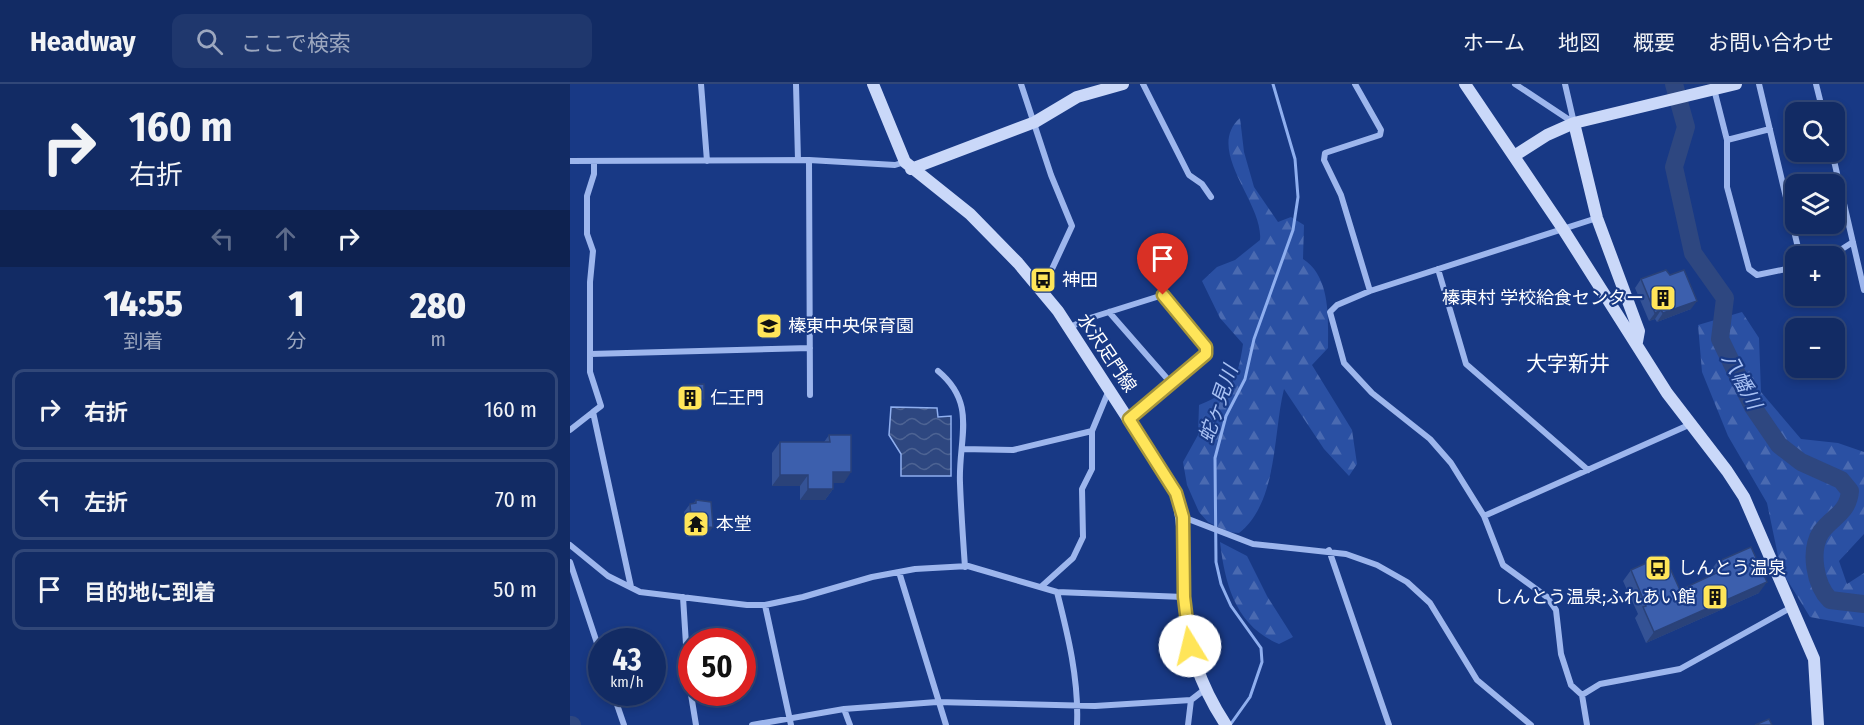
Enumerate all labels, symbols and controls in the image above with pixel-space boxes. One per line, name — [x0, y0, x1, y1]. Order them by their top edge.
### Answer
search box — [172, 14, 592, 68]
text: Headway — [30, 25, 136, 58]
icon: search — [193, 25, 226, 58]
text: ここで検索 — [241, 30, 351, 57]
text: ホーム — [1463, 30, 1525, 56]
text: 地図 — [1558, 30, 1600, 56]
text: 概要 — [1633, 30, 1675, 56]
text: お問い合わせ — [1708, 30, 1834, 56]
text: 160 m — [129, 102, 232, 152]
map controls — [1785, 102, 1845, 378]
button: search — [1785, 102, 1845, 162]
icon: right — [30, 108, 108, 186]
text: 右折 — [129, 159, 183, 191]
button: layers — [1785, 174, 1845, 234]
icon: left — [206, 222, 239, 255]
icon: ahead — [269, 222, 302, 255]
icon: right — [332, 222, 365, 255]
pin — [1137, 233, 1188, 295]
icon: arrive — [1146, 242, 1179, 275]
button: + — [1785, 246, 1845, 306]
bus stop icon: 神田 — [1028, 265, 1058, 295]
place label: 神田 — [1062, 269, 1098, 291]
text: 14:55 — [104, 282, 183, 326]
text: 1 — [289, 282, 304, 326]
building icon: 榛東村 学校給食センター — [1648, 283, 1678, 313]
text: 280 — [410, 284, 466, 328]
place label: 榛東村 学校給食センター — [1442, 287, 1644, 309]
street label: 水沢足門線 — [1073, 310, 1141, 396]
school or university icon: 榛東中央保育園 — [754, 311, 784, 341]
place label: 榛東中央保育園 — [788, 315, 914, 337]
button: − — [1785, 318, 1845, 378]
text: m — [431, 327, 446, 351]
text: 到着 — [123, 329, 163, 353]
text: 分 — [286, 329, 306, 353]
water label: 八幡川 — [1717, 349, 1768, 415]
district label: 大字新井 — [1526, 351, 1610, 377]
water label: 蛇ヶ見川 — [1194, 360, 1243, 446]
building icon: 仁王門 — [675, 383, 705, 413]
place label: 仁王門 — [710, 387, 764, 409]
icon: right — [33, 393, 66, 426]
text: 160 m — [484, 396, 537, 423]
text: 右折 — [84, 399, 128, 426]
icon: left — [33, 483, 66, 516]
text: 70 m — [495, 486, 537, 513]
text: 左折 — [84, 489, 128, 516]
temple icon: 本堂 — [681, 509, 711, 539]
place label: 本堂 — [716, 513, 752, 535]
bus stop icon: しんとう温泉 — [1643, 553, 1673, 583]
place label: しんとう温泉 — [1678, 557, 1786, 579]
icon: arrive — [33, 573, 66, 606]
text: 50 m — [493, 576, 537, 603]
text: 目的地に到着 — [84, 579, 216, 606]
building icon: しんとう温泉;ふれあい館 — [1700, 582, 1730, 612]
place label: しんとう温泉;ふれあい館 — [1494, 586, 1696, 608]
position arrow — [1158, 614, 1222, 678]
speed limit sign: 50 — [678, 628, 756, 706]
text: 43 — [612, 642, 642, 678]
text: km/h — [610, 673, 644, 691]

